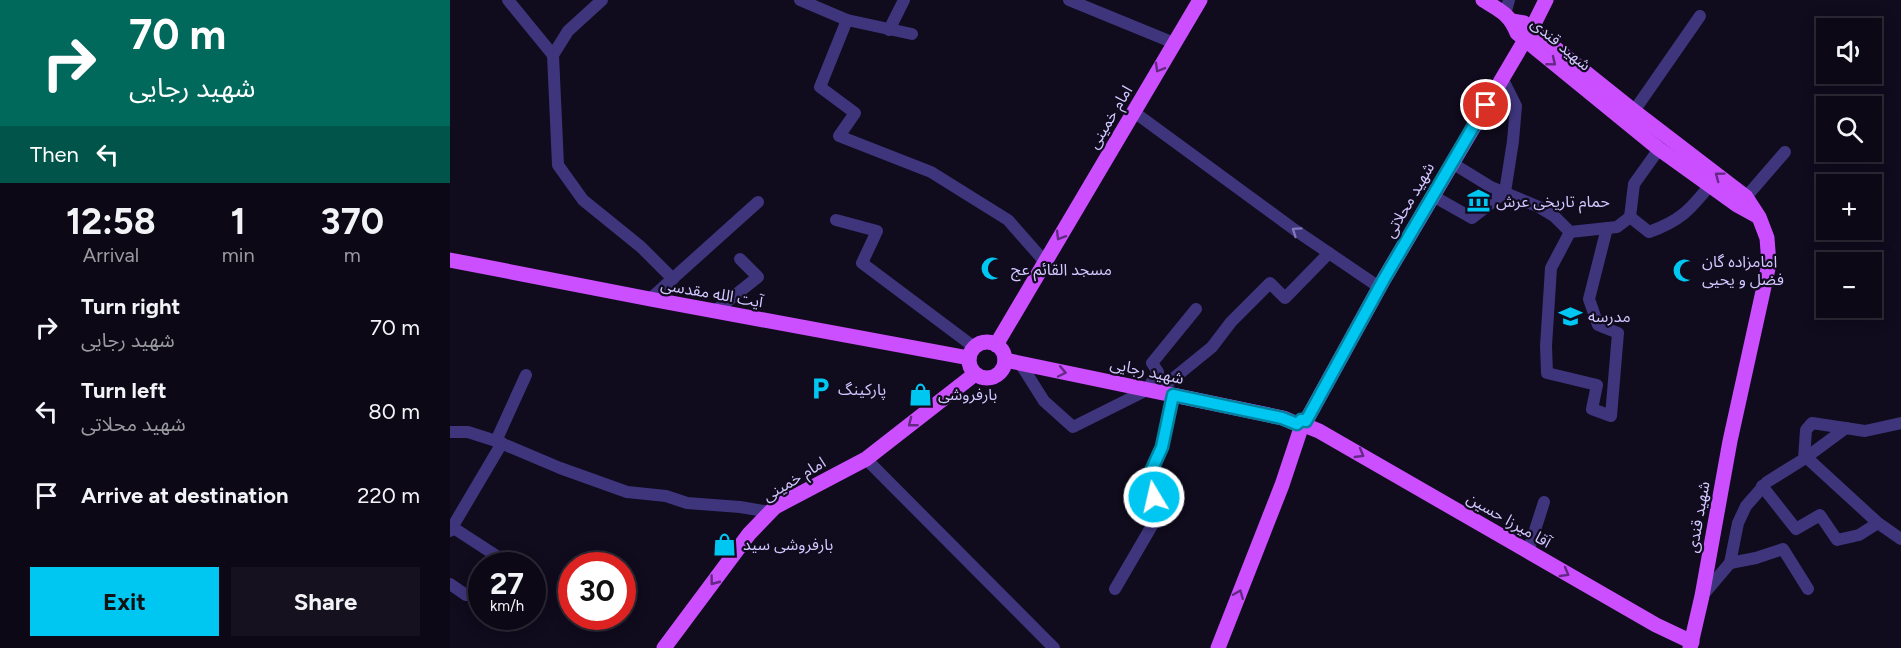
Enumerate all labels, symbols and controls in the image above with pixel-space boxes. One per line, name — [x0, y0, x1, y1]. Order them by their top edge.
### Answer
text: 70 m — [129, 9, 226, 60]
street label: شهید قندی — [1527, 13, 1595, 75]
map controls — [1816, 18, 1882, 318]
button: sound — [1816, 18, 1882, 84]
icon: right — [30, 24, 108, 102]
one-way arrow — [1545, 54, 1556, 65]
one-way arrow — [1155, 62, 1167, 73]
text: شهید رجایی — [129, 71, 256, 104]
pin — [1460, 79, 1511, 130]
street label: امام خمینی — [1084, 82, 1139, 154]
icon: arrive — [1469, 88, 1502, 121]
button: search — [1816, 96, 1882, 162]
icon: left — [91, 138, 124, 171]
text: Then — [30, 141, 79, 168]
street label: شهید محلاتی — [1380, 159, 1438, 241]
one-way arrow — [1715, 173, 1726, 184]
button: + — [1816, 174, 1882, 240]
museum icon: حمام تاریخی عرش — [1465, 188, 1491, 214]
place label: حمام تاریخی عرش — [1496, 192, 1610, 214]
text: 12:58 — [66, 200, 156, 243]
text: 1 — [231, 200, 246, 243]
text: 370 — [321, 200, 384, 243]
one-way arrow — [1292, 227, 1303, 238]
one-way arrow — [1056, 230, 1068, 240]
text: Arrival — [83, 243, 139, 267]
text: min — [222, 243, 255, 267]
text: m — [344, 243, 361, 267]
place label: امامزاده گان فضل و یحیی — [1702, 252, 1784, 289]
button: − — [1816, 252, 1882, 318]
mosque icon: مسجد القائم عج — [980, 256, 1006, 282]
mosque icon: امامزاده گان فضل و یحیی — [1671, 257, 1697, 283]
place label: مسجد القائم عج — [1011, 260, 1112, 282]
street label: آیت الله مقدسی — [659, 275, 766, 312]
text: Turn right — [81, 293, 180, 320]
school or university icon: مدرسه — [1557, 303, 1583, 329]
place label: مدرسه — [1588, 307, 1631, 326]
icon: right — [30, 311, 63, 344]
text: 70 m — [370, 314, 420, 341]
text: شهید رجایی — [81, 328, 175, 352]
street label: شهید رجایی — [1108, 354, 1186, 388]
one-way arrow — [1057, 365, 1067, 378]
parking icon: پارکینگ — [807, 376, 833, 402]
text: Turn left — [81, 377, 167, 404]
place label: پارکینگ — [838, 380, 886, 400]
shop icon: بارفروشی — [907, 381, 933, 407]
place label: بارفروشی — [938, 385, 997, 404]
icon: left — [30, 395, 63, 428]
text: 80 m — [368, 398, 420, 425]
text: شهید محلاتی — [81, 412, 186, 436]
one-way arrow — [908, 415, 919, 426]
one-way arrow — [1354, 447, 1364, 459]
street label: امام خمینی — [759, 453, 831, 508]
position arrow — [1122, 465, 1186, 529]
icon: arrive — [30, 479, 63, 512]
street label: شهید قندی — [1682, 480, 1714, 554]
text: Arrive at destination — [81, 482, 289, 509]
text: 220 m — [357, 482, 420, 509]
street label: آقا میرزا حسین — [1463, 488, 1556, 552]
shop icon: بارفروشی سید — [712, 531, 738, 557]
place label: بارفروشی سید — [743, 535, 833, 554]
speed limit sign: 30 — [558, 552, 636, 630]
text: 27 — [490, 565, 524, 602]
one-way arrow — [1559, 566, 1569, 577]
button: Exit — [30, 567, 219, 636]
button: Share — [231, 567, 420, 636]
one-way arrow — [710, 575, 721, 586]
one-way arrow — [1232, 589, 1244, 600]
text: km/h — [490, 597, 524, 615]

